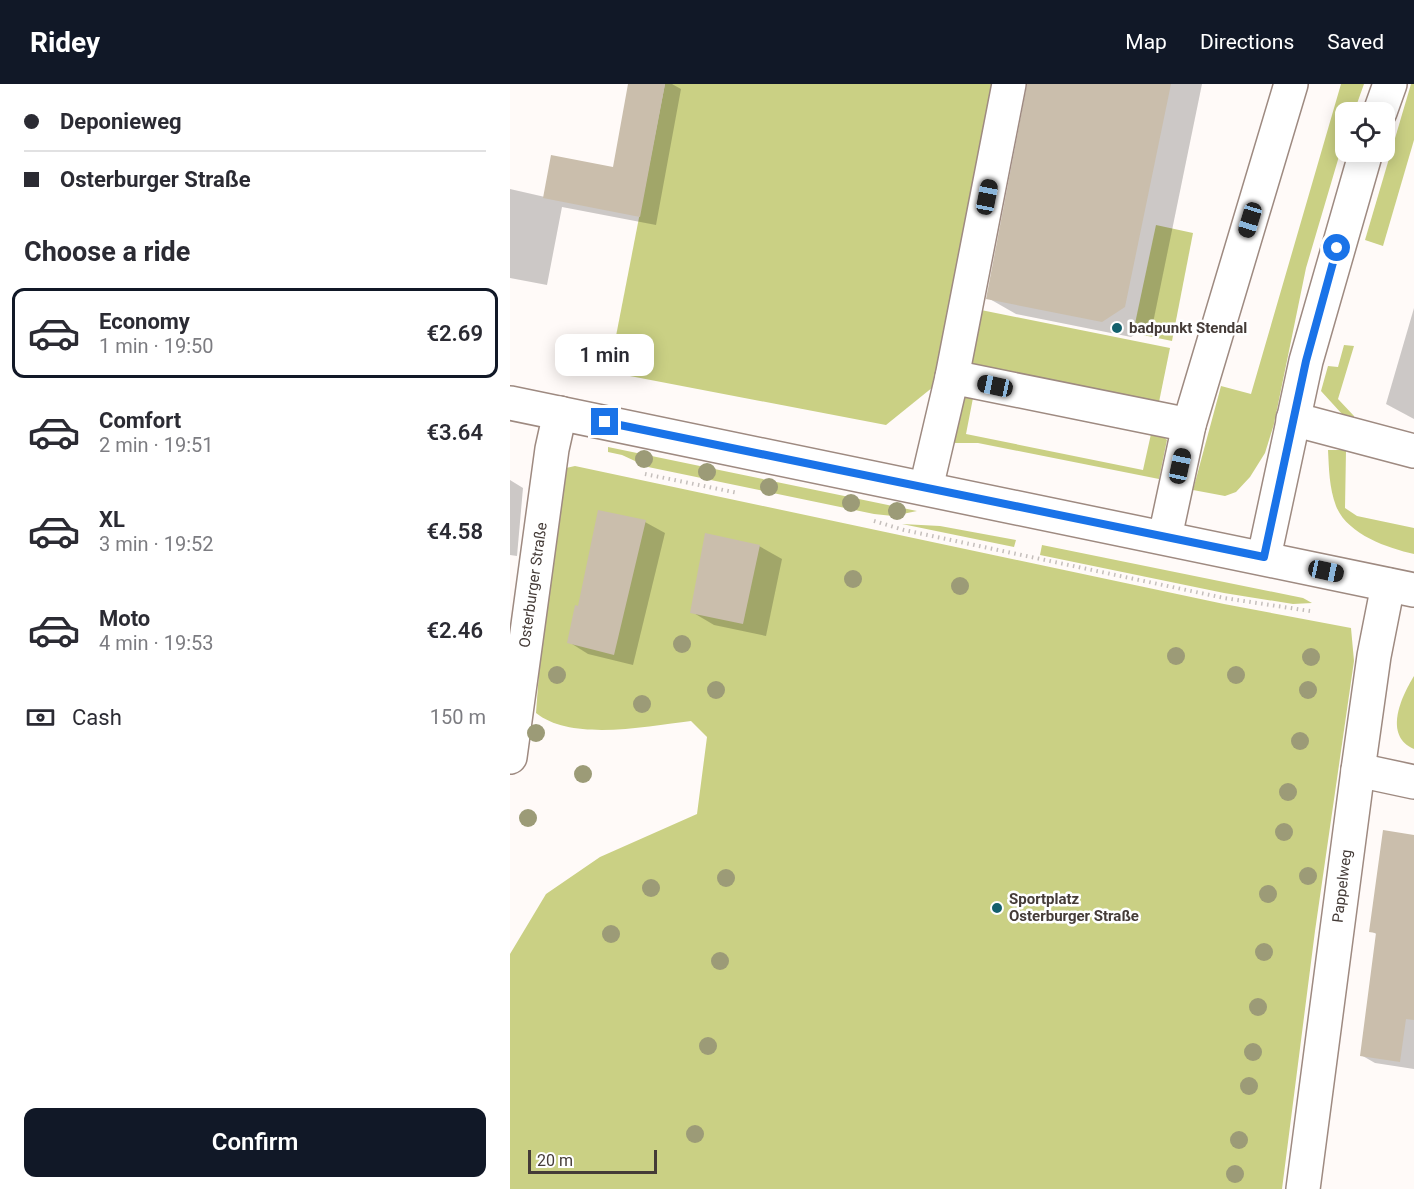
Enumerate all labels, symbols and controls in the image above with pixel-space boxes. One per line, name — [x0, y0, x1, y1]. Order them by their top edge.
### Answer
text: Ridey — [30, 26, 100, 59]
text: Map — [1125, 30, 1167, 54]
text: Directions — [1200, 30, 1294, 54]
text: Saved — [1327, 30, 1384, 54]
map controls — [1335, 102, 1395, 162]
button: locate — [1335, 102, 1395, 162]
text: Deponieweg — [60, 109, 182, 134]
text: Osterburger Straße — [60, 167, 251, 192]
car — [975, 178, 999, 216]
car — [1236, 200, 1264, 240]
route start — [1323, 234, 1350, 261]
text: Choose a ride — [24, 236, 190, 268]
icon: car — [27, 306, 81, 360]
text: Economy — [99, 309, 190, 334]
place label: badpunkt Stendal — [1129, 319, 1247, 337]
text: €2.69 — [426, 321, 483, 346]
marker: badpunkt Stendal — [1110, 321, 1124, 335]
text: 1 min · 19:50 — [99, 334, 214, 358]
callout: 1 min — [556, 335, 654, 377]
text: 1 min — [579, 343, 630, 367]
car — [976, 373, 1014, 399]
icon: car — [27, 405, 81, 459]
text: Comfort — [99, 408, 181, 433]
route end — [591, 408, 618, 435]
text: €3.64 — [426, 420, 483, 445]
text: 2 min · 19:51 — [99, 433, 214, 457]
car — [1167, 447, 1193, 485]
icon: car — [27, 504, 81, 558]
text: XL — [99, 507, 125, 532]
text: €4.58 — [426, 519, 483, 544]
street label: Osterburger Straße — [515, 521, 551, 649]
text: 3 min · 19:52 — [99, 532, 214, 556]
car — [1307, 558, 1345, 584]
icon: car — [27, 603, 81, 657]
text: Moto — [99, 606, 150, 631]
text: €2.46 — [426, 618, 483, 643]
text: 4 min · 19:53 — [99, 631, 214, 655]
icon: cash — [24, 701, 57, 734]
text: Cash — [72, 705, 122, 730]
text: 150 m — [430, 705, 486, 729]
street label: Pappelweg — [1329, 848, 1355, 924]
place label: Sportplatz Osterburger Straße — [1009, 890, 1139, 925]
marker: Sportplatz Osterburger Straße — [990, 901, 1004, 915]
button: Confirm — [24, 1108, 486, 1177]
scale bar — [528, 1147, 657, 1174]
text: 20 m — [537, 1151, 573, 1170]

